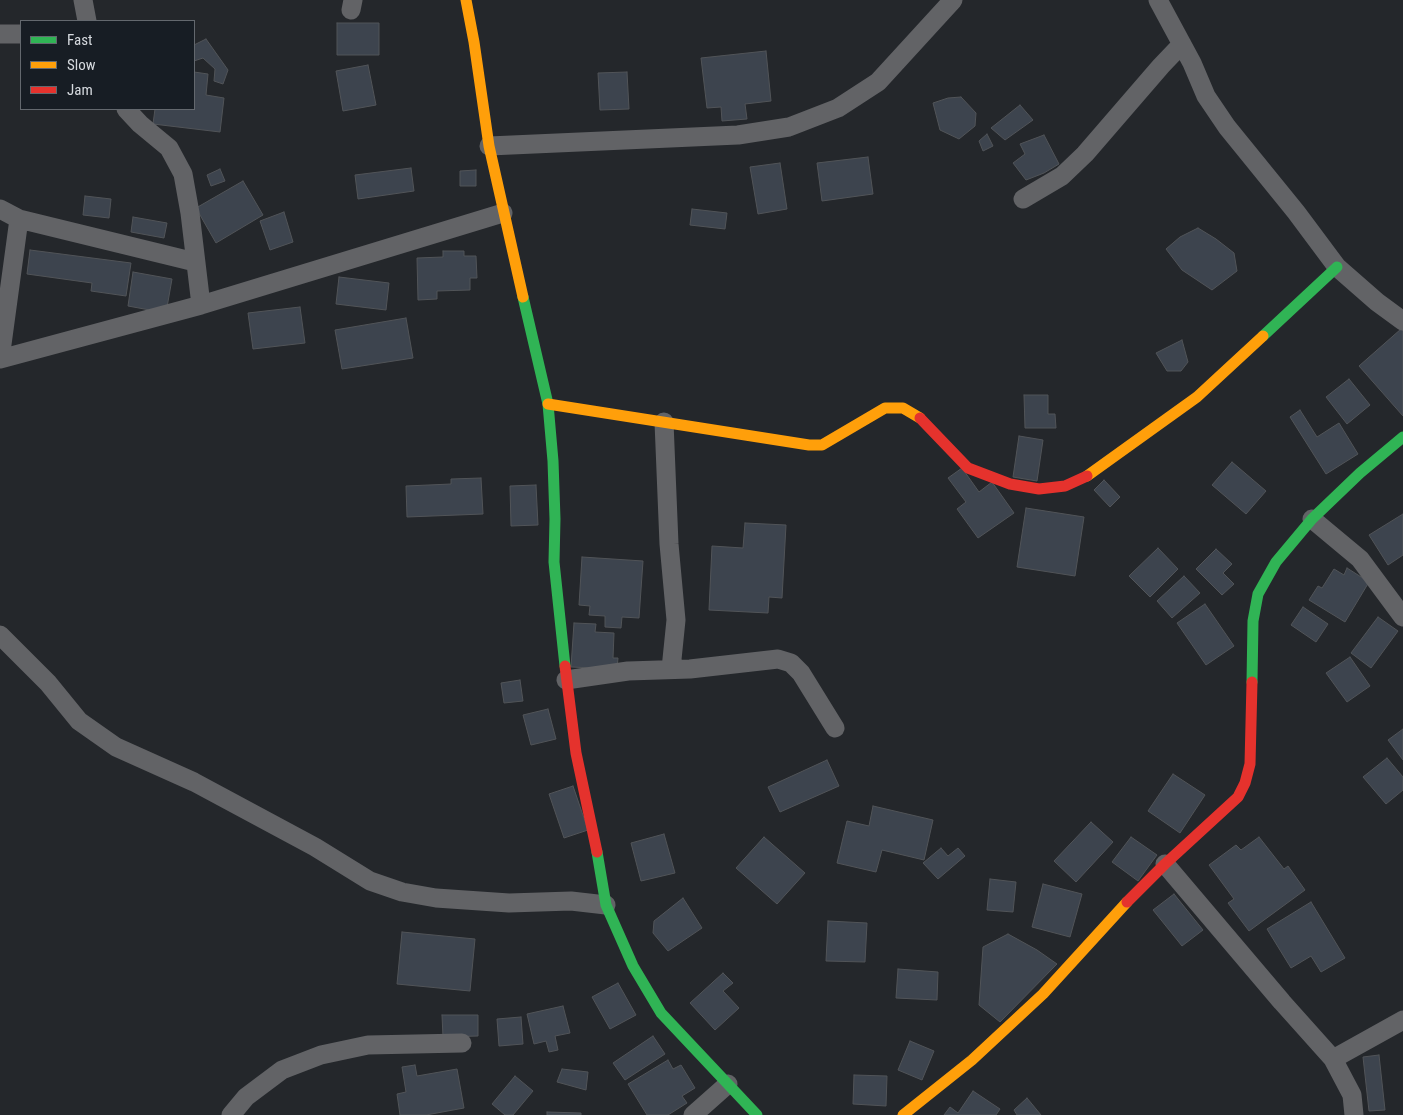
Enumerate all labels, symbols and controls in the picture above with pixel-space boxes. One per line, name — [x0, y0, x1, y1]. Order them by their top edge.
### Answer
legend — [20, 20, 195, 110]
text: Fast — [67, 31, 92, 49]
text: Slow — [67, 56, 96, 74]
text: Jam — [67, 81, 93, 99]

